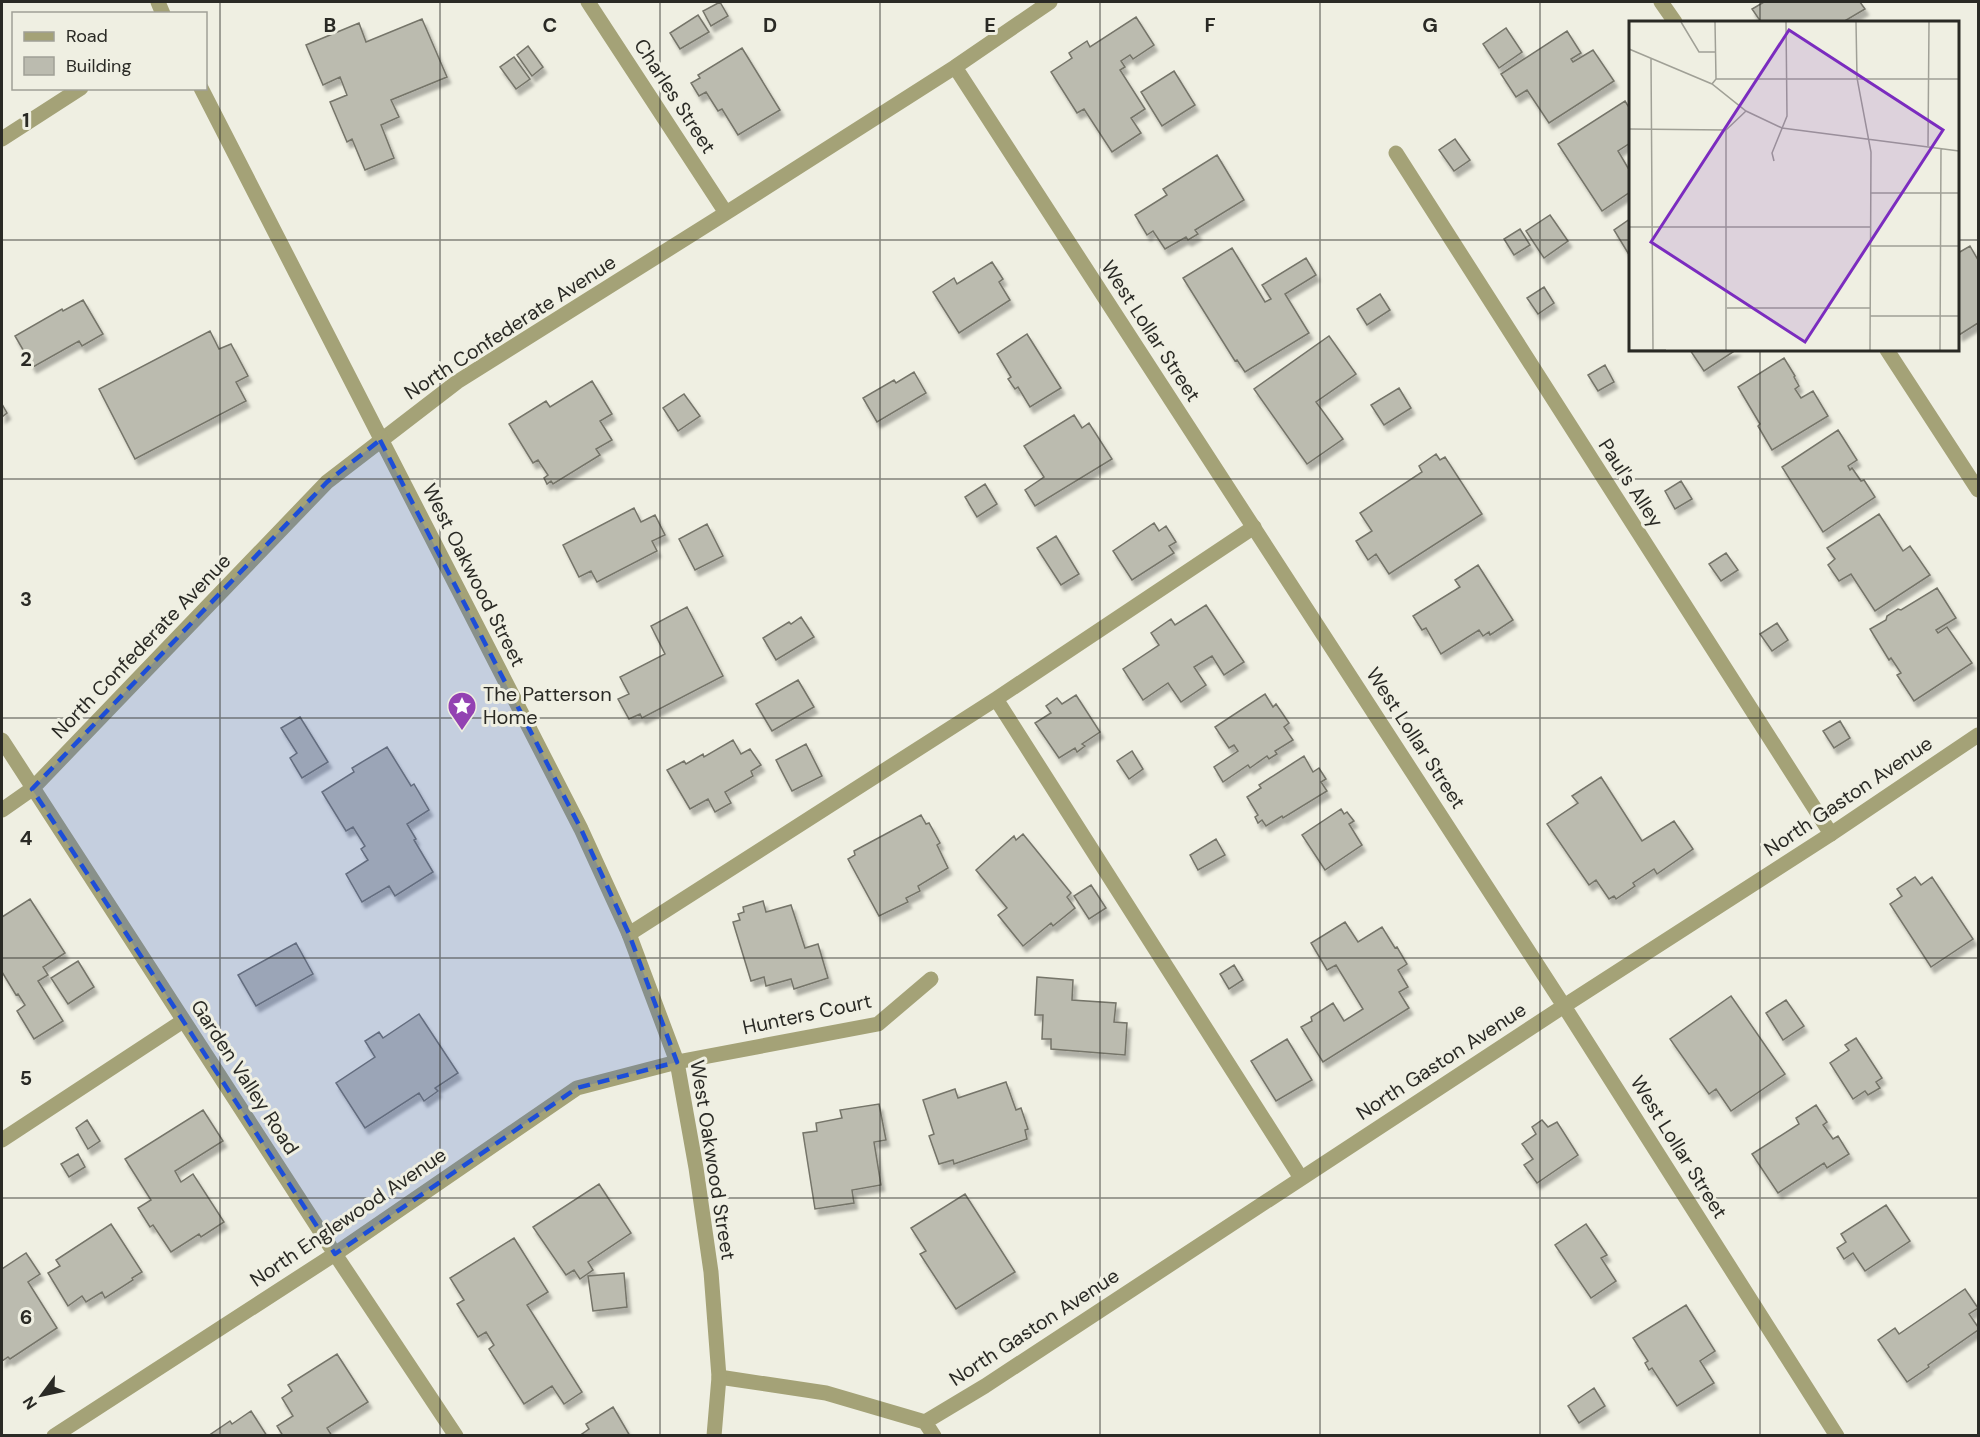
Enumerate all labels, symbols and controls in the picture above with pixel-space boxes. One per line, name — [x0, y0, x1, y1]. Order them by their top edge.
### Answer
legend — [12, 12, 207, 90]
text: B — [324, 12, 336, 38]
text: C — [543, 12, 557, 38]
text: D — [763, 12, 777, 38]
text: E — [984, 12, 996, 38]
text: F — [1204, 12, 1216, 38]
text: G — [1422, 12, 1438, 38]
inset map — [1629, 21, 1959, 351]
text: Road — [66, 24, 108, 48]
street label: Charles Street — [628, 34, 722, 159]
text: Building — [66, 54, 131, 78]
text: 1 — [22, 107, 30, 133]
street label: North Confederate Avenue — [399, 249, 621, 405]
street label: West Lollar Street — [1096, 255, 1207, 407]
text: 2 — [20, 346, 32, 372]
street label: Paul's Alley — [1593, 434, 1669, 532]
street label: West Oakwood Street — [417, 479, 532, 671]
street label: North Confederate Avenue — [46, 548, 236, 744]
text: 3 — [20, 586, 32, 612]
street label: West Lollar Street — [1361, 662, 1472, 814]
place label: The Patterson Home — [483, 681, 612, 730]
place icon: The Patterson Home — [446, 690, 478, 732]
street label: North Gaston Avenue — [1759, 730, 1937, 862]
text: 4 — [20, 825, 33, 851]
street label: Hunters Court — [740, 988, 874, 1040]
street label: Garden Valley Road — [185, 995, 305, 1159]
street label: North Gaston Avenue — [1351, 996, 1531, 1126]
street label: West Oakwood Street — [684, 1058, 742, 1262]
text: 5 — [20, 1065, 32, 1091]
street label: West Lollar Street — [1625, 1071, 1733, 1223]
street label: North Englewood Avenue — [245, 1141, 451, 1293]
street label: North Gaston Avenue — [944, 1262, 1124, 1392]
text: 6 — [20, 1304, 32, 1330]
north arrow — [12, 1365, 72, 1425]
text: N — [18, 1392, 42, 1414]

